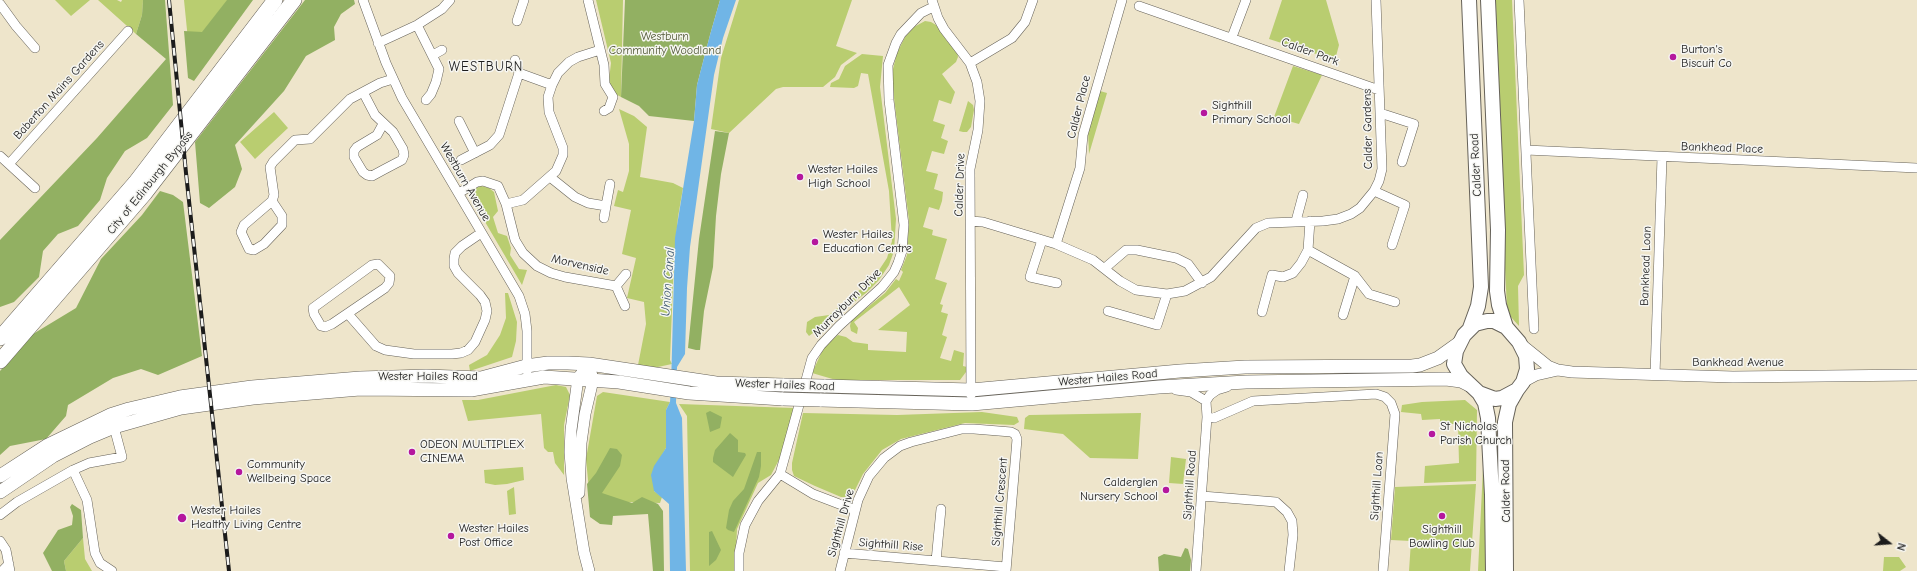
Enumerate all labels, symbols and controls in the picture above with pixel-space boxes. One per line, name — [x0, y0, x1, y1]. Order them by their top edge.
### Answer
park label: Westburn Community Woodland — [609, 30, 721, 58]
street label: Calder Park — [1279, 35, 1341, 69]
street label: Baberton Mains Gardens — [11, 37, 107, 143]
place label: Burton's Biscuit Co — [1681, 43, 1732, 71]
marker: Burton's Biscuit Co — [1668, 52, 1678, 62]
district label: WESTBURN — [449, 59, 523, 75]
street label: Calder Place — [1064, 74, 1094, 140]
street label: Calder Gardens — [1360, 89, 1376, 169]
place label: Sighthill Primary School — [1212, 99, 1291, 127]
marker: Sighthill Primary School — [1199, 108, 1209, 118]
street label: City of Edinburgh Bypass — [104, 128, 196, 238]
street label: Calder Road — [1467, 133, 1485, 197]
street label: Bankhead Place — [1681, 139, 1763, 157]
street label: Westburn Avenue — [437, 140, 493, 224]
street label: Calder Drive — [952, 153, 968, 217]
place label: Wester Hailes High School — [808, 163, 878, 191]
marker: Wester Hailes High School — [795, 172, 805, 182]
street label: Bankhead Loan — [1637, 226, 1655, 306]
place label: Wester Hailes Education Centre — [823, 228, 912, 256]
marker: Wester Hailes Education Centre — [810, 237, 820, 247]
water label: Union Canal — [658, 247, 678, 317]
street label: Morvenside — [550, 251, 610, 279]
street label: Murrayburn Drive — [810, 266, 884, 340]
street label: Bankhead Avenue — [1692, 356, 1784, 370]
street label: Wester Hailes Road — [1058, 366, 1158, 390]
street label: Wester Hailes Road — [378, 370, 478, 384]
street label: Wester Hailes Road — [735, 376, 835, 394]
place label: St Nicholas Parish Church — [1440, 420, 1512, 448]
marker: St Nicholas Parish Church — [1427, 429, 1437, 439]
place label: ODEON MULTIPLEX CINEMA — [420, 438, 524, 466]
marker: ODEON MULTIPLEX CINEMA — [407, 447, 417, 457]
street label: Sighthill Road — [1180, 450, 1200, 520]
street label: Sighthill Loan — [1367, 451, 1387, 521]
street label: Sighthill Crescent — [989, 457, 1011, 547]
place label: Community Wellbeing Space — [247, 458, 331, 486]
street label: Calder Road — [1498, 459, 1514, 523]
marker: Community Wellbeing Space — [234, 467, 244, 477]
place label: Calderglen Nursery School — [1080, 476, 1158, 504]
marker: Calderglen Nursery School — [1161, 485, 1171, 495]
street label: Sighthill Drive — [824, 487, 858, 559]
place label: Wester Hailes Healthy Living Centre — [191, 504, 301, 532]
marker: Sighthill Bowling Club — [1437, 511, 1447, 521]
marker: Wester Hailes Healthy Living Centre — [176, 512, 188, 524]
place label: Wester Hailes Post Office — [459, 522, 529, 550]
place label: Sighthill Bowling Club — [1409, 523, 1475, 551]
north arrow — [1869, 523, 1909, 563]
marker: Wester Hailes Post Office — [446, 531, 456, 541]
street label: Sighthill Rise — [858, 536, 924, 554]
text: N — [1894, 541, 1908, 552]

